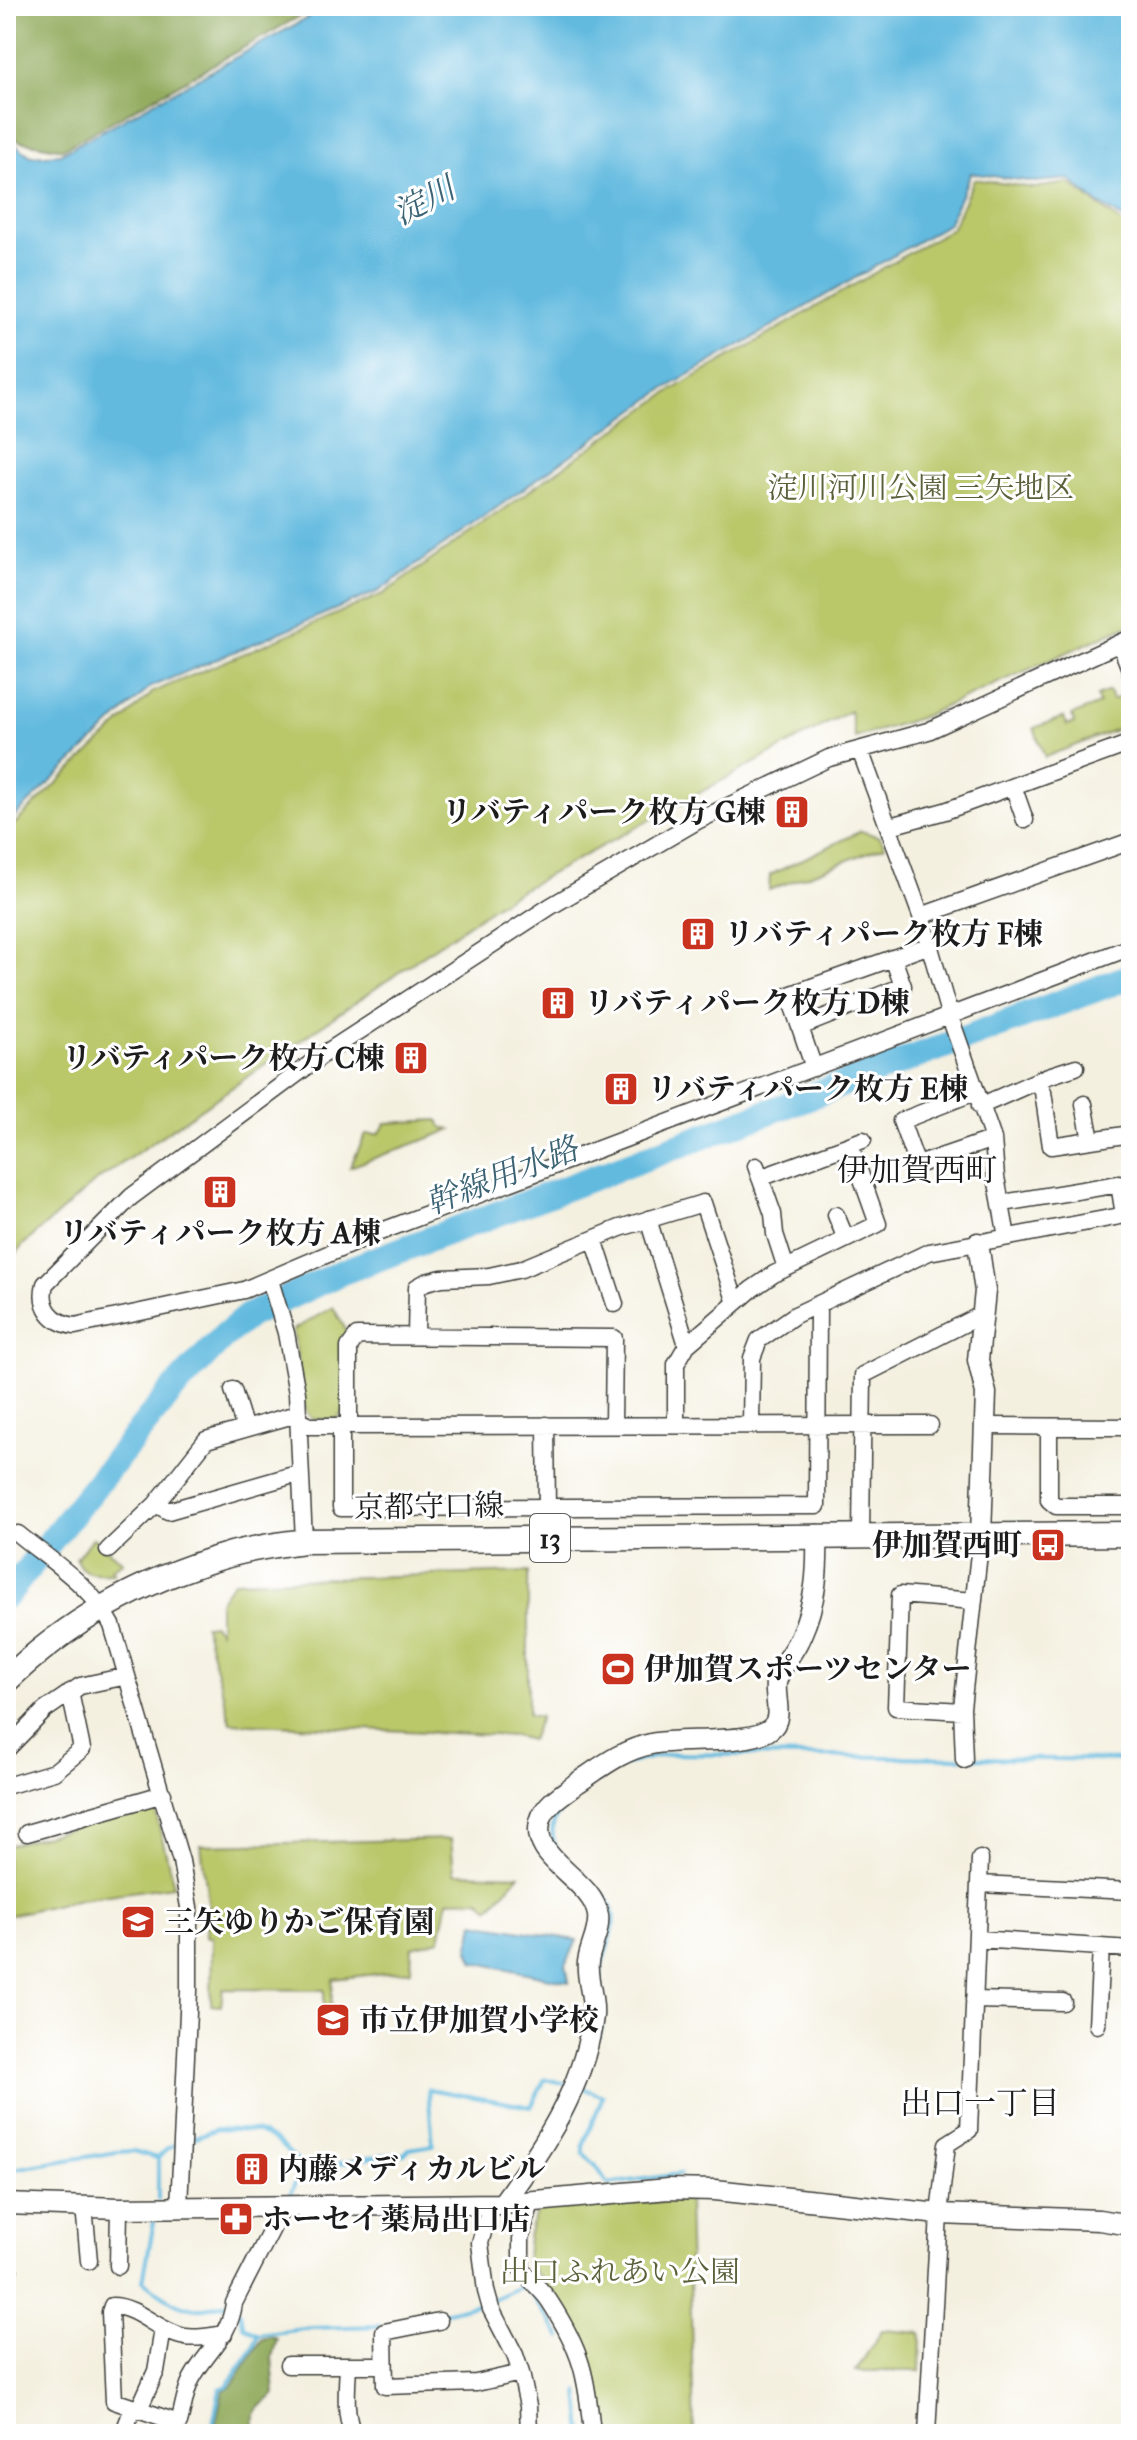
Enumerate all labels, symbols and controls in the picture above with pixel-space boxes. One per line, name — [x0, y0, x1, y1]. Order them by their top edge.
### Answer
water label: 淀川 — [387, 168, 464, 232]
park label: 淀川河川公園 三矢地区 — [768, 471, 1074, 506]
building icon: リバティパーク枚方 G棟 — [773, 793, 811, 831]
place label: リバティパーク枚方 G棟 — [442, 795, 766, 830]
building icon: リバティパーク枚方 F棟 — [679, 915, 717, 953]
place label: リバティパーク枚方 F棟 — [724, 917, 1043, 952]
building icon: リバティパーク枚方 D棟 — [539, 984, 577, 1022]
place label: リバティパーク枚方 D棟 — [584, 986, 910, 1021]
building icon: リバティパーク枚方 C棟 — [392, 1039, 430, 1077]
place label: リバティパーク枚方 C棟 — [62, 1041, 385, 1076]
building icon: リバティパーク枚方 E棟 — [602, 1070, 640, 1108]
place label: リバティパーク枚方 E棟 — [647, 1072, 968, 1107]
water label: 幹線用水路 — [421, 1129, 585, 1222]
district label: 伊加賀西町 — [837, 1152, 997, 1189]
building icon: リバティパーク枚方 A棟 — [201, 1173, 239, 1211]
place label: リバティパーク枚方 A棟 — [59, 1216, 381, 1251]
street label: 京都守口線 — [354, 1488, 504, 1526]
road number: 13 — [530, 1514, 570, 1562]
bus stop icon: 伊加賀西町 — [1029, 1526, 1067, 1564]
place label: 伊加賀西町 — [872, 1528, 1022, 1563]
sports icon: 伊加賀スポーツセンター — [599, 1650, 637, 1688]
place label: 伊加賀スポーツセンター — [644, 1652, 972, 1687]
school or university icon: 三矢ゆりかご保育園 — [119, 1903, 157, 1941]
place label: 三矢ゆりかご保育園 — [164, 1905, 434, 1940]
school or university icon: 市立伊加賀小学校 — [314, 2001, 352, 2039]
place label: 市立伊加賀小学校 — [359, 2003, 599, 2038]
district label: 出口一丁目 — [900, 2085, 1060, 2122]
building icon: 内藤メディカルビル — [233, 2150, 271, 2188]
place label: 内藤メディカルビル — [278, 2152, 546, 2187]
pharmacy icon: ホーセイ薬局出口店 — [217, 2200, 255, 2238]
place label: ホーセイ薬局出口店 — [262, 2202, 531, 2237]
park label: 出口ふれあい公園 — [500, 2255, 740, 2290]

